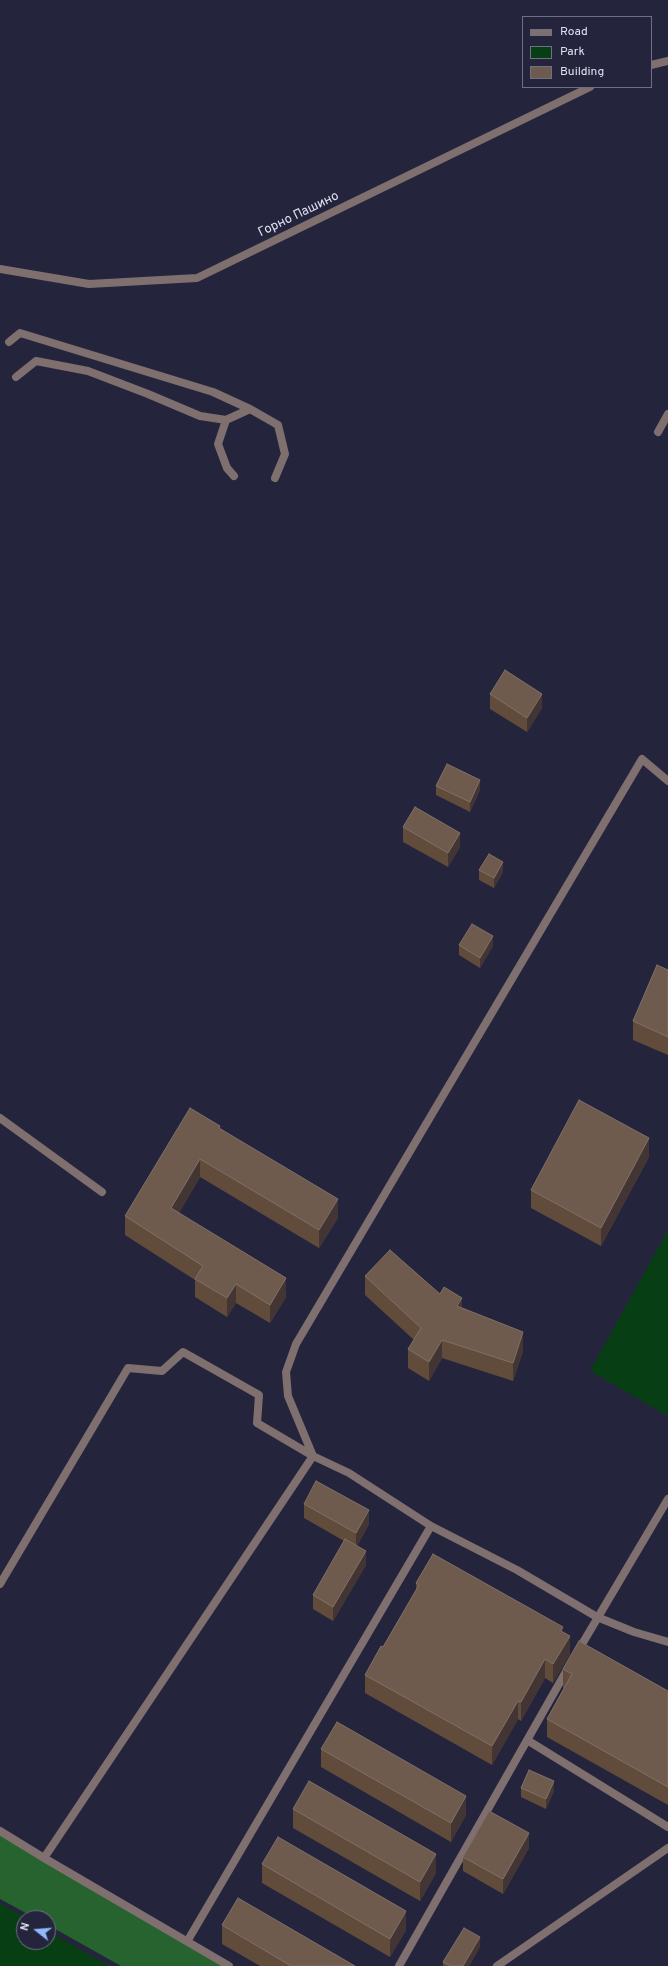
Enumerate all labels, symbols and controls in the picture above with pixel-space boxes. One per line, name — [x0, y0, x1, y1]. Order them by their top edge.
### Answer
legend — [522, 16, 652, 88]
text: Road — [560, 24, 588, 40]
text: Park — [560, 44, 585, 60]
text: Building — [560, 64, 604, 80]
street label: Горно Пашино — [256, 189, 342, 241]
north arrow — [16, 1910, 56, 1950]
text: N — [18, 1921, 33, 1933]

